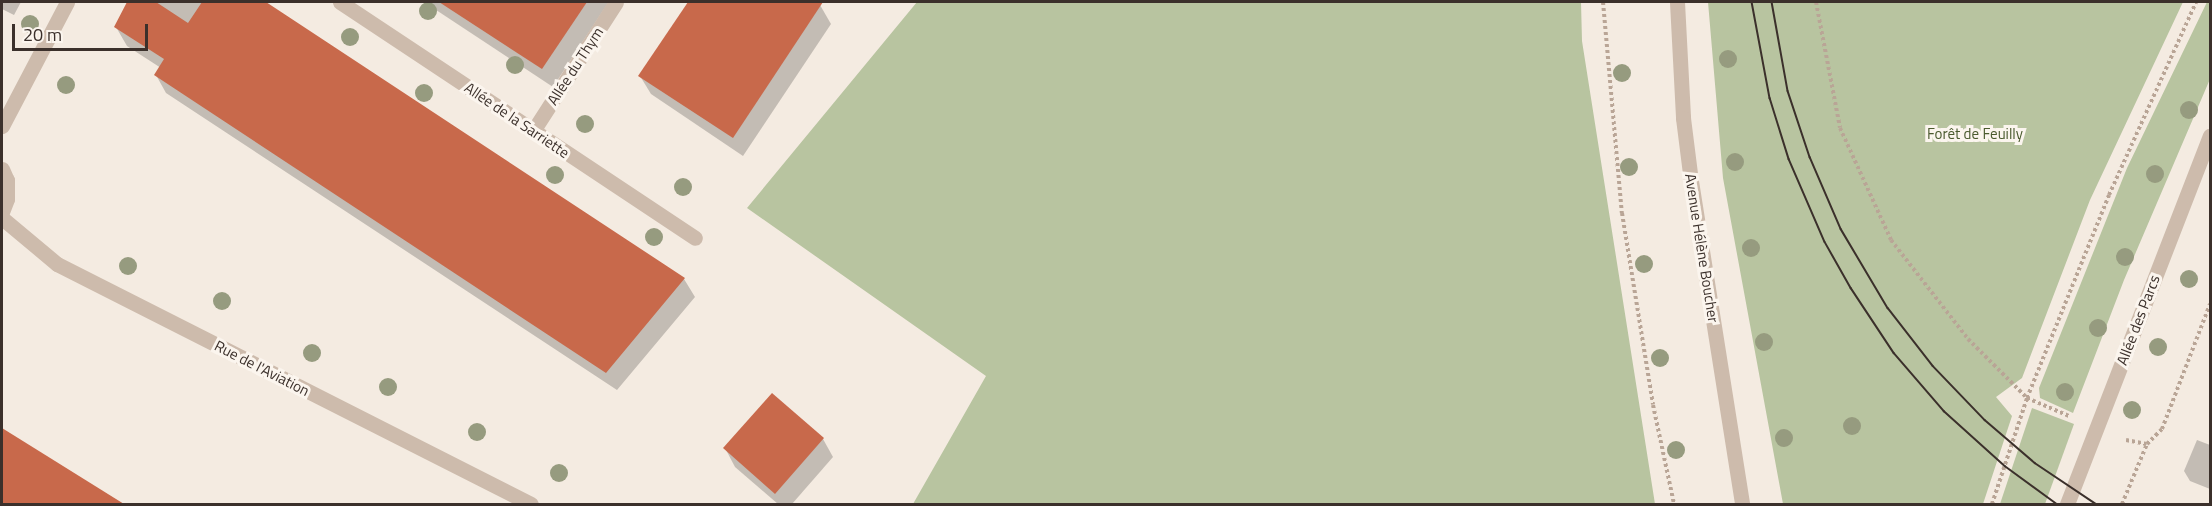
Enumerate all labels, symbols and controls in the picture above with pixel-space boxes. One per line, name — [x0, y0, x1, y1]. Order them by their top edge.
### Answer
scale bar — [15, 12, 152, 50]
text: 20 m — [23, 21, 62, 48]
street label: Allée du Thym — [543, 24, 607, 108]
street label: Allée de la Sarriette — [461, 78, 573, 162]
park label: Forêt de Feuilly — [1927, 125, 2023, 143]
street label: Avenue Hélène Boucher — [1681, 172, 1723, 324]
street label: Allée des Parcs — [2113, 272, 2163, 368]
street label: Rue de l'Aviation — [212, 336, 312, 400]

